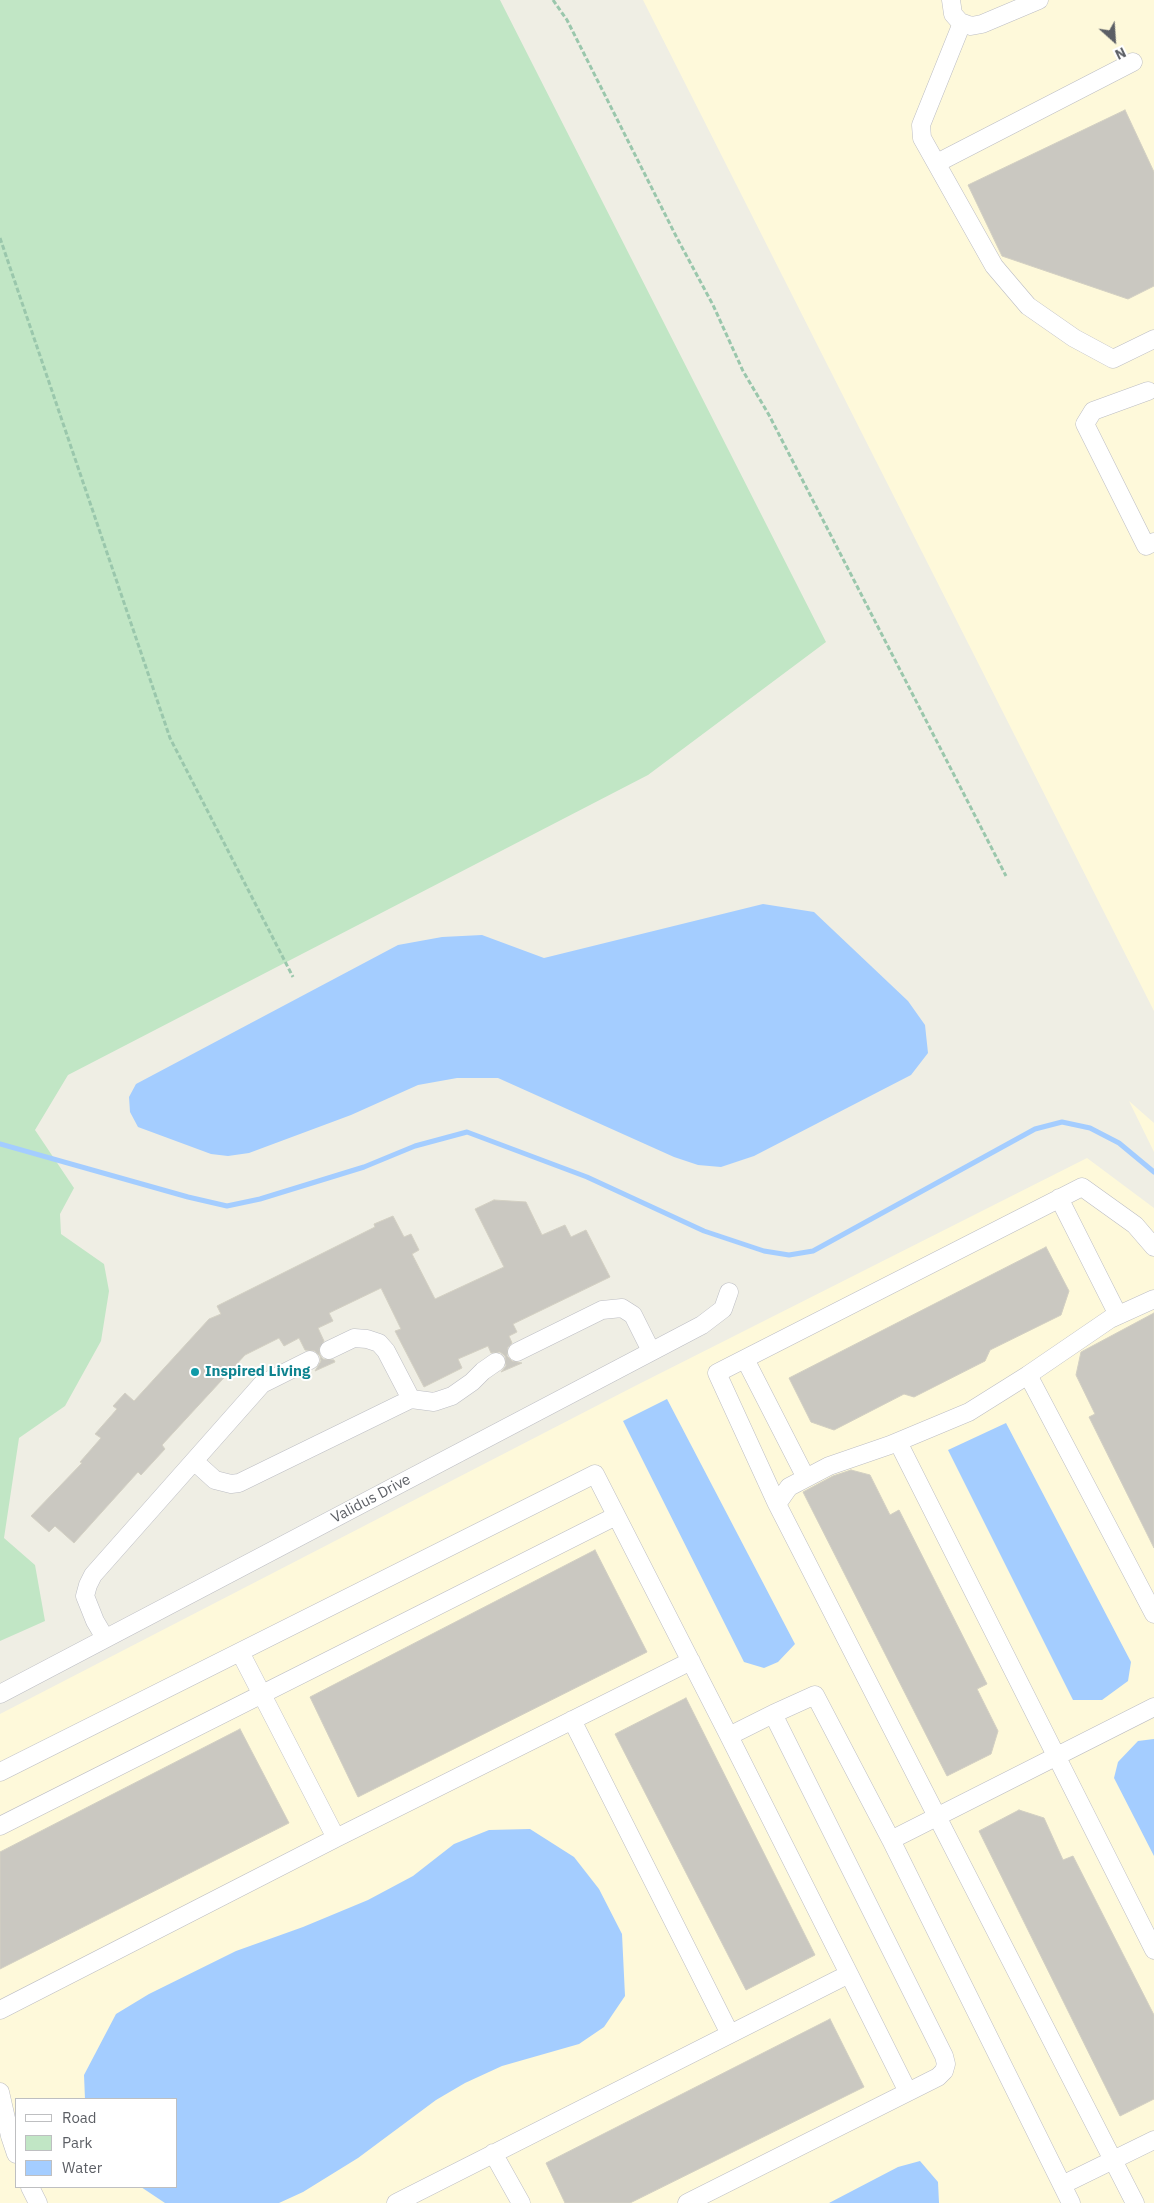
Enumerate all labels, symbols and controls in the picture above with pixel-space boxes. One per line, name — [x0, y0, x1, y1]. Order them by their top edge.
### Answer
north arrow — [1089, 15, 1139, 65]
text: N — [1112, 43, 1129, 64]
place label: Inspired Living — [205, 1363, 310, 1381]
marker: Inspired Living — [189, 1366, 201, 1378]
street label: Validus Drive — [328, 1471, 414, 1527]
legend — [15, 2098, 178, 2188]
text: Road — [62, 2108, 97, 2127]
text: Park — [62, 2133, 92, 2152]
text: Water — [62, 2158, 102, 2177]

